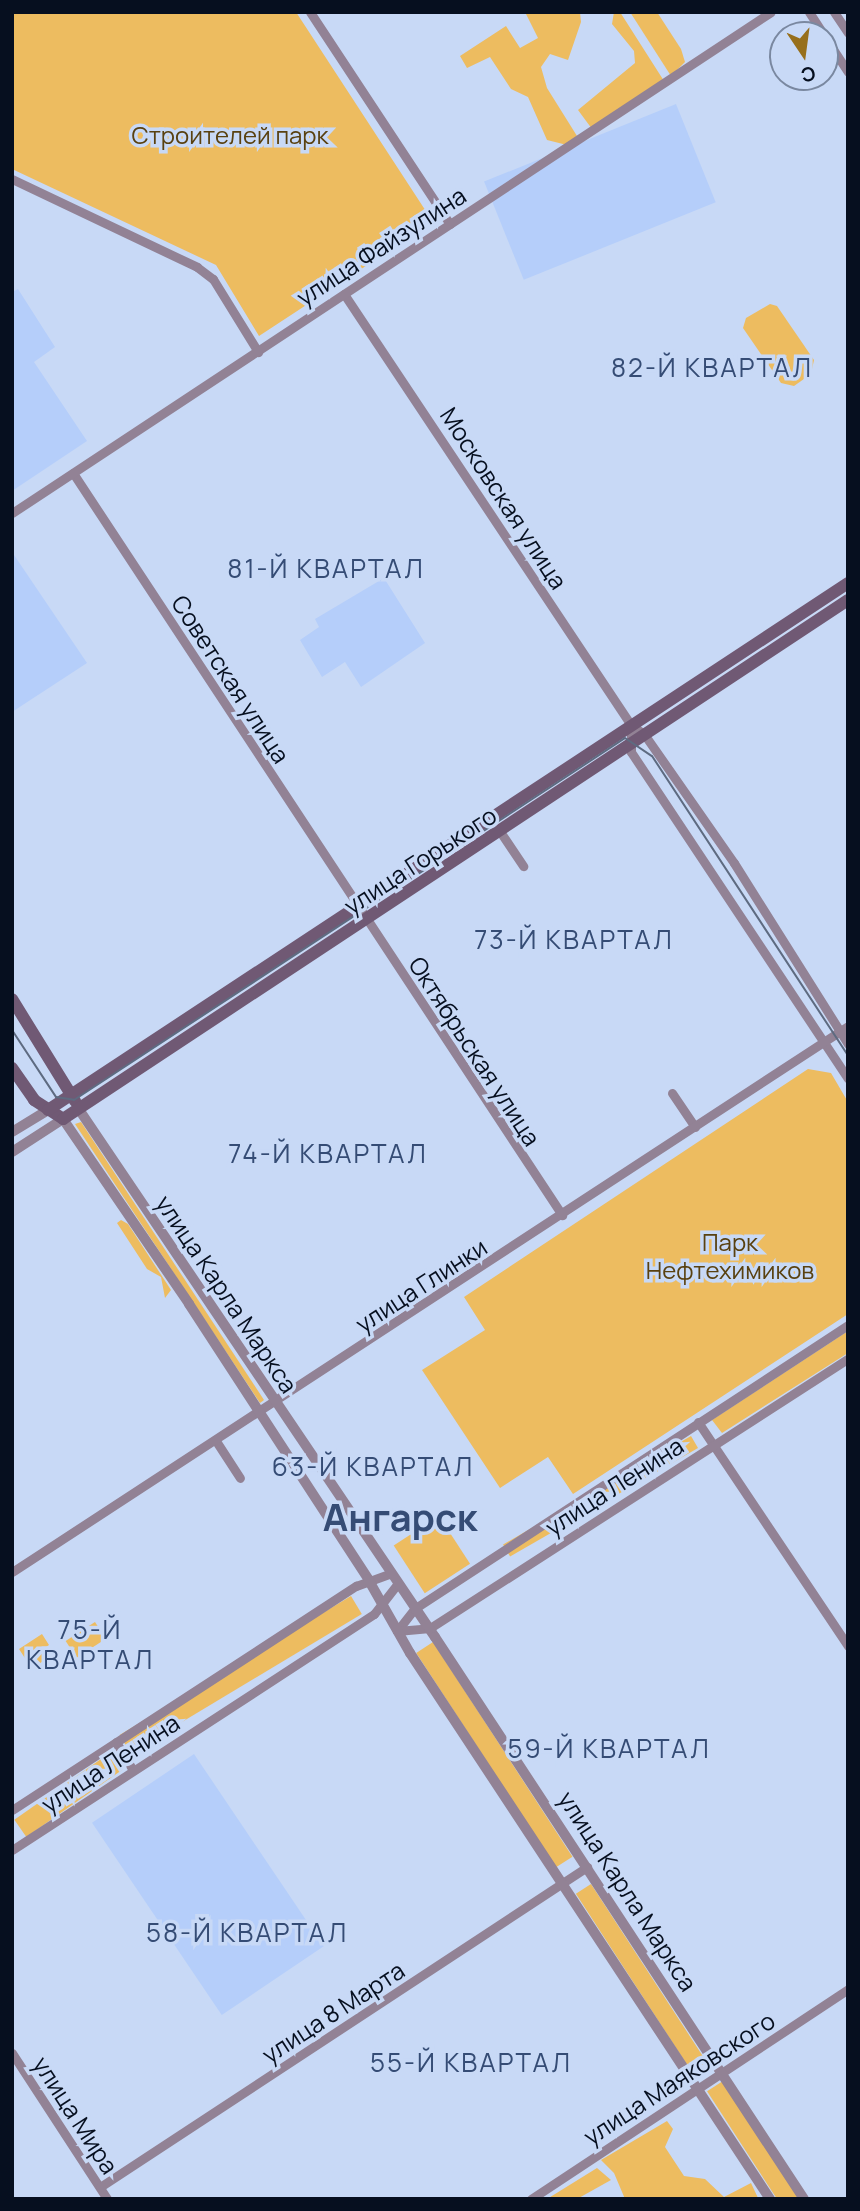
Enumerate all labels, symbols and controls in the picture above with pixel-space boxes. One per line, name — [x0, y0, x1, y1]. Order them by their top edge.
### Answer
north arrow — [769, 21, 839, 91]
text: С — [799, 60, 818, 89]
park label: Строителей парк — [132, 121, 328, 149]
street label: улица Файзулина — [291, 181, 471, 311]
district label: 82-Й КВАРТАЛ — [613, 352, 811, 384]
street label: Московская улица — [435, 402, 573, 594]
district label: 81-Й КВАРТАЛ — [229, 553, 423, 585]
street label: Советская улица — [166, 590, 296, 768]
street label: улица Горького — [339, 800, 501, 920]
district label: 73-Й КВАРТАЛ — [476, 924, 672, 956]
street label: Октябрьская улица — [403, 951, 547, 1151]
district label: 74-Й КВАРТАЛ — [230, 1138, 426, 1170]
street label: улица Карла Маркса — [150, 1190, 304, 1398]
park label: Парк Нефтехимиков — [646, 1228, 814, 1284]
street label: улица Глинки — [350, 1232, 492, 1338]
street label: улица Ленина — [540, 1431, 688, 1541]
district label: 63-Й КВАРТАЛ — [273, 1451, 473, 1483]
district label: Ангарск — [323, 1494, 477, 1540]
district label: 75-Й КВАРТАЛ — [27, 1614, 153, 1676]
street label: улица Ленина — [36, 1708, 184, 1818]
district label: 59-Й КВАРТАЛ — [509, 1733, 709, 1765]
street label: улица Карла Маркса — [553, 1786, 703, 1996]
district label: 58-Й КВАРТАЛ — [147, 1917, 347, 1949]
street label: улица 8 Марта — [256, 1955, 410, 2069]
street label: улица Маяковского — [578, 2005, 780, 2151]
district label: 55-Й КВАРТАЛ — [371, 2047, 571, 2079]
street label: улица Мира — [27, 2051, 125, 2179]

